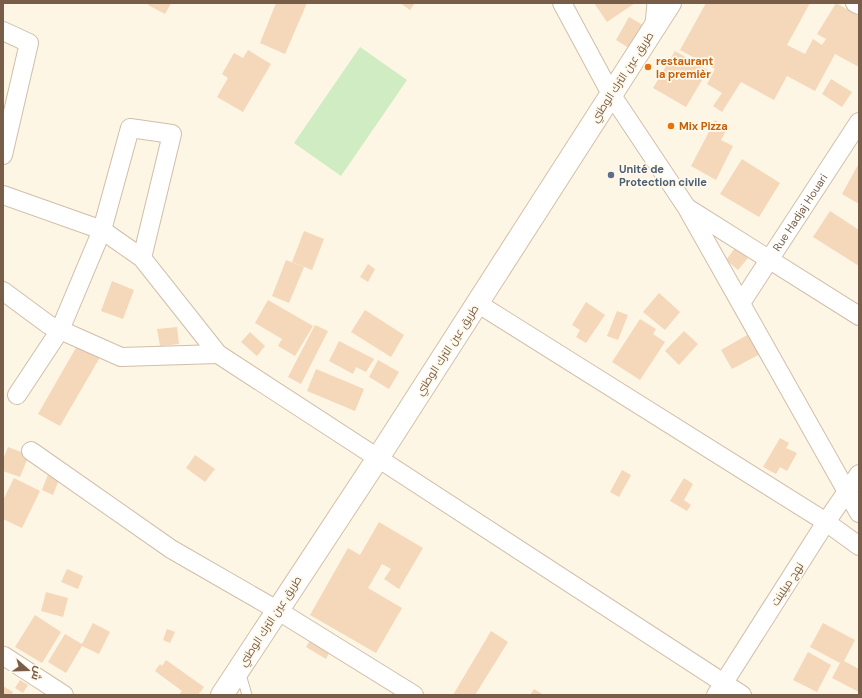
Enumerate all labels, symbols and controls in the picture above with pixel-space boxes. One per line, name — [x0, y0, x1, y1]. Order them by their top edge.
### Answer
street label: طريق عين الترك الوطني — [587, 29, 658, 126]
place label: restaurant la premièr — [656, 54, 713, 81]
marker: restaurant la premièr — [643, 62, 653, 72]
place label: Mix Pizza — [679, 119, 728, 133]
marker: Mix Pizza — [666, 121, 676, 131]
place label: Unité de Protection civile — [619, 162, 707, 189]
marker: Unité de Protection civile — [606, 170, 616, 180]
street label: Rue Hadjaj Houari — [770, 171, 830, 254]
street label: طريق عين الترك الوطني — [412, 302, 483, 399]
street label: نهج ميلينت — [768, 560, 807, 609]
street label: طريق عين الترك الوطني — [235, 573, 306, 670]
north arrow — [8, 650, 48, 690]
text: ش — [28, 664, 46, 682]

